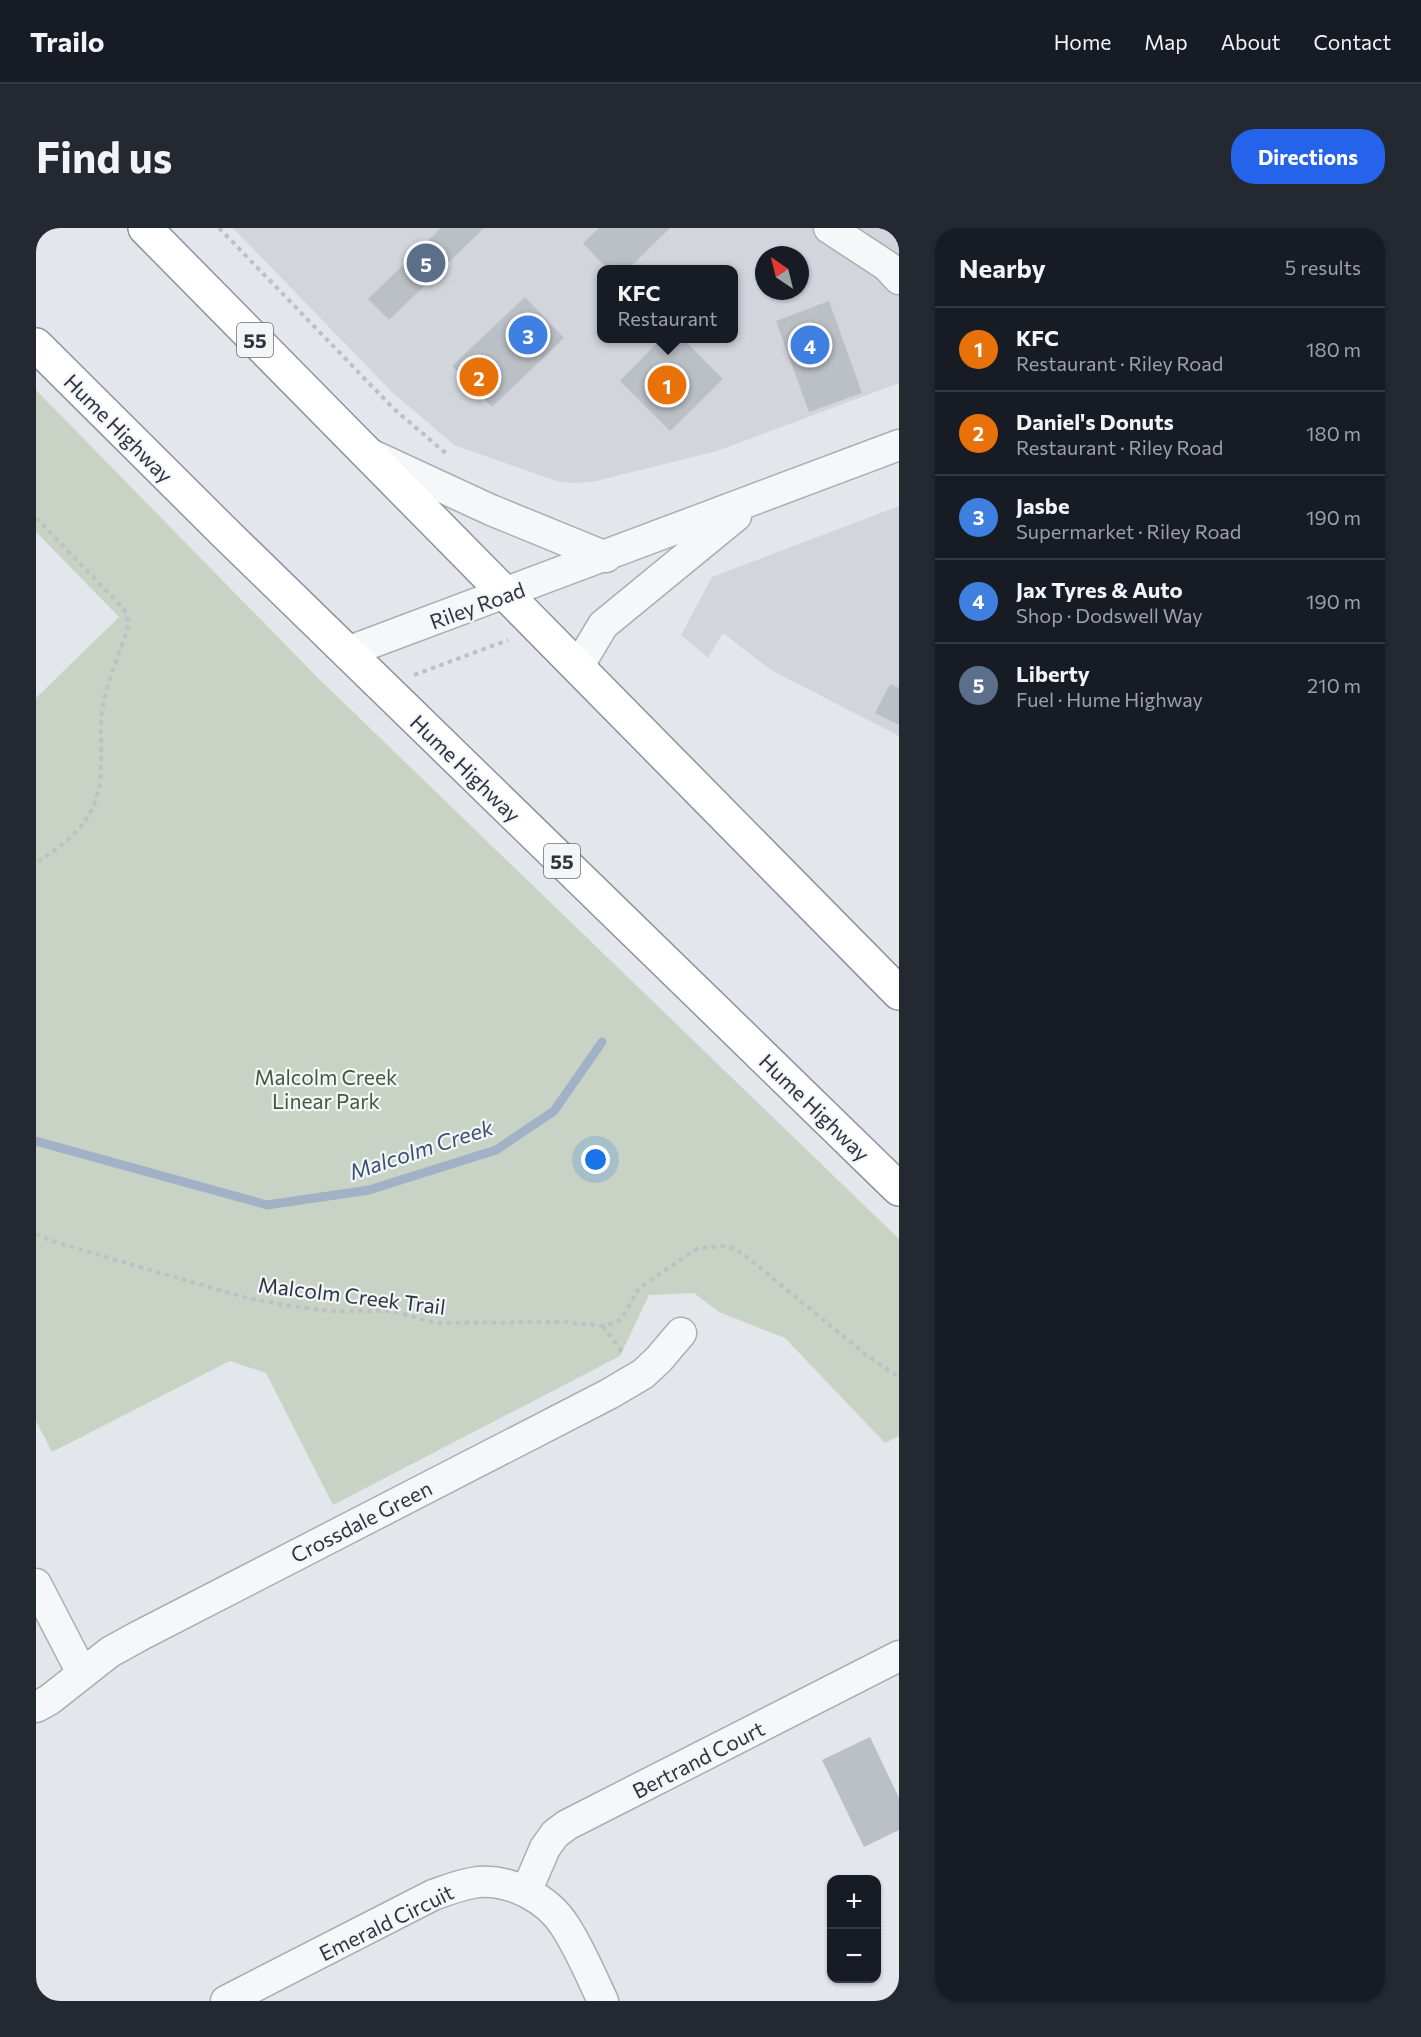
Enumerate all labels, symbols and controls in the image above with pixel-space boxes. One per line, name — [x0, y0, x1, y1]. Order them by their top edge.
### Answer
text: Trailo — [30, 24, 105, 58]
text: Home — [1054, 29, 1111, 54]
text: Map — [1144, 29, 1188, 54]
text: About — [1221, 29, 1280, 54]
text: Contact — [1313, 29, 1391, 54]
button: Directions — [1231, 129, 1385, 184]
text: Find us — [36, 130, 172, 182]
pin: 5 — [406, 240, 446, 285]
north arrow — [755, 246, 809, 300]
text: Nearby — [959, 252, 1046, 283]
text: 5 results — [1285, 255, 1361, 279]
popup — [597, 265, 738, 343]
text: KFC — [617, 279, 661, 306]
text: Restaurant — [617, 306, 718, 330]
pin: 3 — [508, 312, 548, 358]
pin: 4 — [790, 322, 830, 368]
road number: 55 — [237, 323, 273, 357]
text: KFC — [1016, 324, 1059, 351]
text: 1 — [974, 337, 983, 361]
text: 180 m — [1306, 337, 1361, 361]
text: Restaurant · Riley Road — [1016, 351, 1223, 375]
pin: 2 — [460, 354, 498, 400]
pin: 1 — [648, 362, 686, 408]
street label: Hume Highway — [59, 368, 179, 488]
text: Daniel's Donuts — [1016, 408, 1174, 435]
text: 2 — [973, 421, 984, 445]
text: 180 m — [1306, 421, 1361, 445]
text: Restaurant · Riley Road — [1016, 435, 1223, 459]
text: Jasbe — [1016, 492, 1069, 519]
text: 3 — [973, 505, 984, 529]
text: 190 m — [1306, 505, 1361, 529]
text: Supermarket · Riley Road — [1016, 519, 1241, 543]
street label: Riley Road — [426, 576, 528, 634]
text: Jax Tyres & Auto — [1016, 576, 1183, 603]
text: 4 — [972, 589, 985, 613]
text: 190 m — [1306, 589, 1361, 613]
text: Shop · Dodswell Way — [1016, 603, 1203, 627]
text: Liberty — [1016, 660, 1090, 687]
text: 5 — [973, 673, 984, 697]
text: 210 m — [1307, 673, 1361, 697]
text: Fuel · Hume Highway — [1016, 687, 1203, 711]
street label: Hume Highway — [406, 709, 526, 827]
road number: 55 — [544, 844, 580, 878]
street label: Hume Highway — [755, 1048, 875, 1166]
park label: Malcolm Creek Linear Park — [255, 1064, 397, 1113]
water label: Malcolm Creek — [346, 1113, 497, 1185]
your location — [581, 1145, 610, 1174]
street label: Malcolm Creek Trail — [257, 1271, 447, 1319]
street label: Crossdale Green — [286, 1475, 436, 1567]
street label: Bertrand Court — [628, 1715, 768, 1803]
map controls — [827, 1875, 881, 1983]
button: + — [827, 1875, 881, 1929]
street label: Emerald Circuit — [315, 1879, 457, 1965]
button: − — [827, 1929, 881, 1983]

